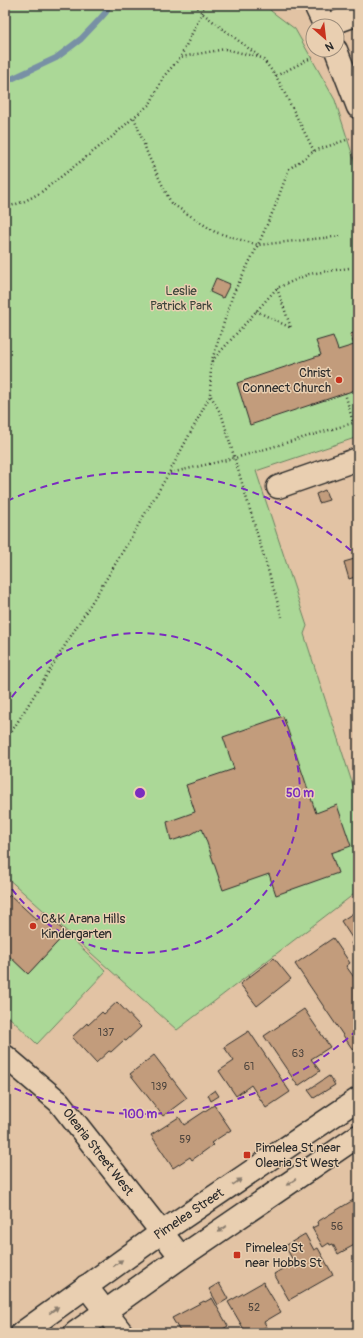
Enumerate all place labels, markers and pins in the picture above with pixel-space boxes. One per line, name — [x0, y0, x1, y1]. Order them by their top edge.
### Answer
place label: Christ Connect Church — [242, 365, 332, 396]
marker: Christ Connect Church — [334, 375, 344, 385]
centre of rings — [133, 786, 147, 800]
place label: C&K Arana Hills Kindergarten — [41, 911, 126, 942]
marker: C&K Arana Hills Kindergarten — [28, 921, 38, 931]
place label: Pimelea St near Olearia St West — [255, 1140, 341, 1171]
marker: Pimelea St near Olearia St West — [242, 1150, 252, 1160]
place label: Pimelea St near Hobbs St — [245, 1240, 322, 1271]
marker: Pimelea St near Hobbs St — [232, 1250, 242, 1260]

